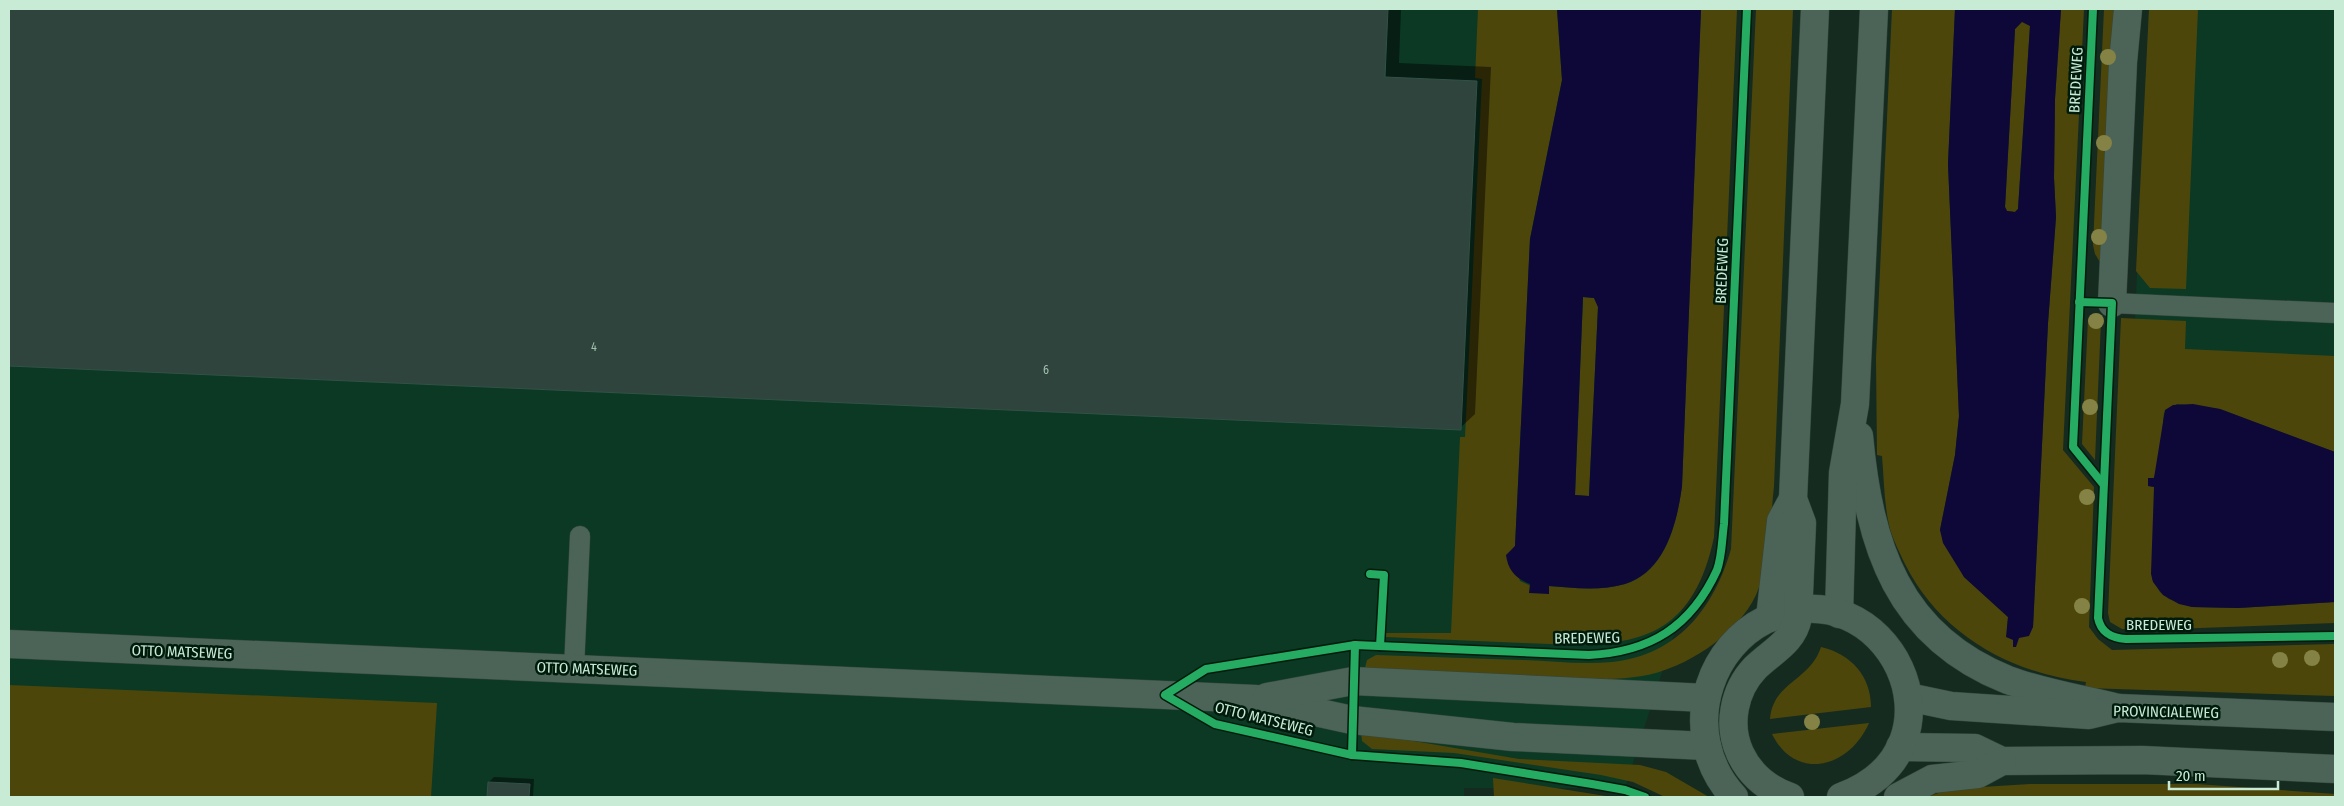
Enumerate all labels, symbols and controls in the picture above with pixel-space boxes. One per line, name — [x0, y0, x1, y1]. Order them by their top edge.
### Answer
street label: BREDEWEG — [2065, 47, 2087, 113]
street label: BREDEWEG — [1712, 238, 1732, 304]
house number: 4 — [591, 340, 597, 354]
house number: 6 — [1043, 363, 1049, 377]
street label: BREDEWEG — [2126, 616, 2192, 634]
street label: BREDEWEG — [1554, 628, 1620, 648]
street label: OTTO MATSEWEG — [131, 641, 233, 663]
street label: OTTO MATSEWEG — [536, 658, 638, 680]
street label: OTTO MATSEWEG — [1213, 698, 1315, 740]
street label: PROVINCIALEWEG — [2113, 702, 2219, 722]
scale bar — [2169, 758, 2278, 790]
text: 20 m — [2176, 767, 2206, 785]

